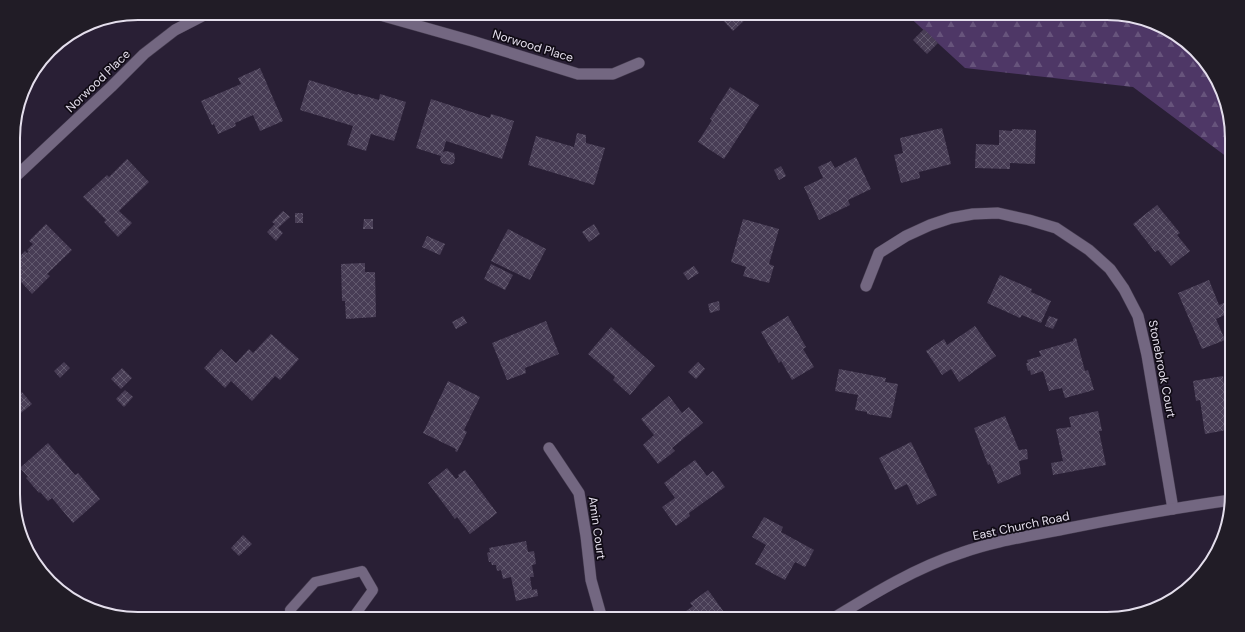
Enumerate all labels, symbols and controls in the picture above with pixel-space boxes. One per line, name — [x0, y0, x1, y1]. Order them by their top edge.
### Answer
street label: Norwood Place — [491, 26, 575, 66]
street label: Norwood Place — [62, 46, 134, 116]
street label: Stonebrook Court — [1145, 319, 1179, 420]
street label: Amin Court — [585, 496, 609, 561]
street label: East Church Road — [971, 508, 1071, 544]

